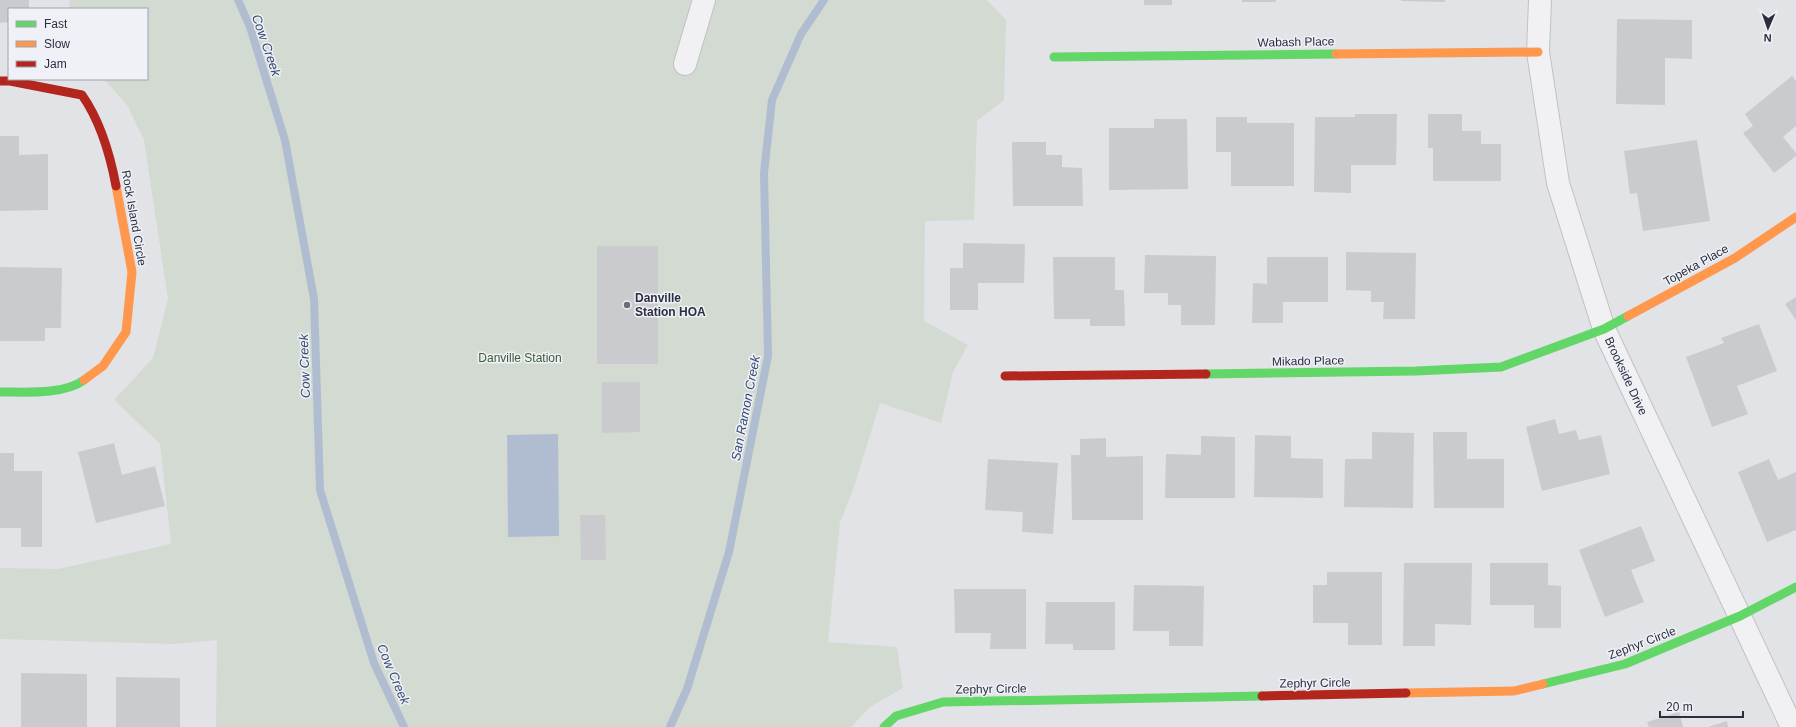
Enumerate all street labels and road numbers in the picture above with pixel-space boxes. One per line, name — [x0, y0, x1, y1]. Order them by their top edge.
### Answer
street label: Wabash Place — [1257, 34, 1335, 50]
street label: Rock Island Circle — [119, 169, 149, 267]
street label: Topeka Place — [1661, 241, 1731, 289]
street label: Brookside Drive — [1602, 335, 1650, 418]
street label: Mikado Place — [1272, 353, 1344, 369]
street label: Zephyr Circle — [1606, 624, 1678, 662]
street label: Zephyr Circle — [1279, 675, 1351, 691]
street label: Zephyr Circle — [955, 681, 1027, 697]

